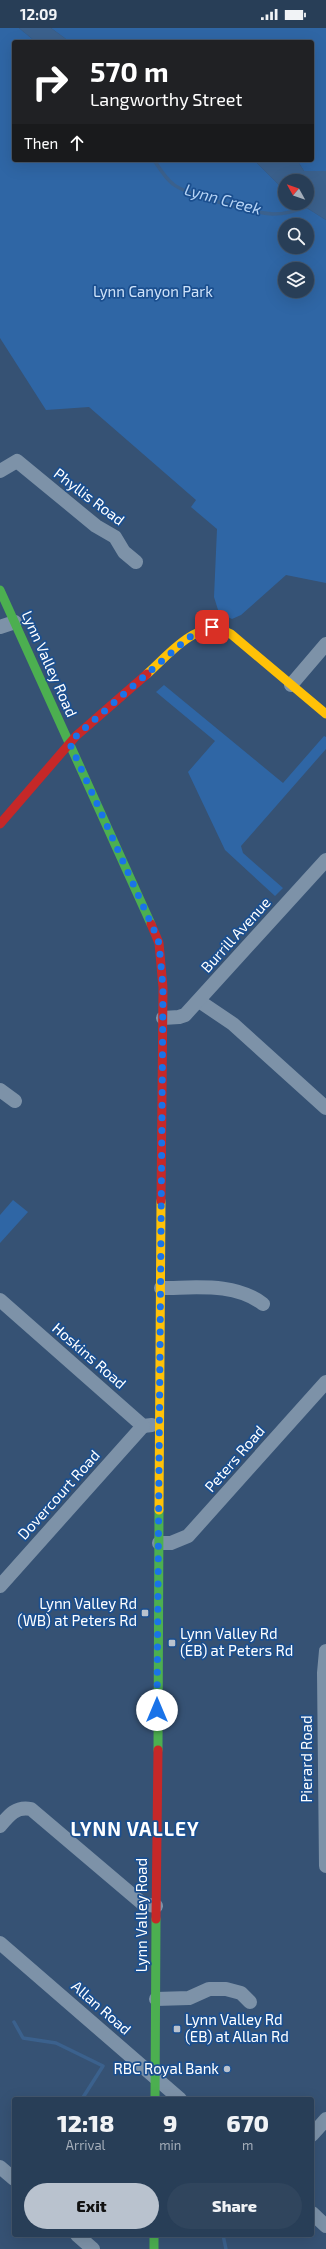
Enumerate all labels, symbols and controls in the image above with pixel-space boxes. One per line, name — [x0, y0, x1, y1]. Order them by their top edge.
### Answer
text: 12:09 — [20, 5, 57, 23]
text: 570 m — [90, 54, 169, 88]
icon: right — [24, 56, 76, 108]
text: Langworthy Street — [90, 88, 242, 110]
icon: ahead — [66, 132, 88, 154]
text: Then — [24, 134, 58, 152]
north arrow — [278, 174, 314, 210]
map controls — [278, 174, 314, 298]
water label: Lynn Creek — [182, 179, 264, 219]
button: search — [278, 218, 314, 254]
button: layers — [278, 262, 314, 298]
park label: Lynn Canyon Park — [93, 282, 213, 300]
street label: Phyllis Road — [51, 464, 128, 529]
street label: Lynn Valley Road — [18, 608, 81, 720]
pin — [195, 610, 229, 644]
icon: arrive — [201, 616, 223, 638]
street label: Burrill Avenue — [197, 893, 274, 976]
street label: Hoskins Road — [49, 1318, 130, 1392]
street label: Peters Road — [201, 1421, 268, 1495]
street label: Dovercourt Road — [13, 1446, 103, 1543]
place label: Lynn Valley Rd (WB) at Peters Rd — [17, 1594, 137, 1629]
marker: Lynn Valley Rd (WB) at Peters Rd — [140, 1608, 150, 1618]
place label: Lynn Valley Rd (EB) at Peters Rd — [180, 1624, 293, 1659]
marker: Lynn Valley Rd (EB) at Peters Rd — [167, 1638, 177, 1648]
position arrow — [136, 1689, 178, 1731]
street label: Pierard Road — [297, 1715, 315, 1803]
district label: LYNN VALLEY — [70, 1817, 200, 1840]
street label: Lynn Valley Road — [132, 1858, 150, 1972]
street label: Allan Road — [68, 1976, 135, 2038]
place label: Lynn Valley Rd (EB) at Allan Rd — [185, 2010, 289, 2045]
marker: Lynn Valley Rd (EB) at Allan Rd — [172, 2024, 182, 2034]
place label: RBC Royal Bank — [114, 2059, 219, 2077]
marker: RBC Royal Bank — [222, 2064, 232, 2074]
text: 12:18 — [57, 2108, 114, 2137]
text: 9 — [163, 2108, 178, 2137]
text: 670 — [226, 2108, 269, 2137]
text: Arrival — [66, 2137, 105, 2153]
text: min — [159, 2137, 181, 2153]
text: m — [242, 2137, 253, 2153]
button: Exit — [24, 2183, 159, 2229]
button: Share — [167, 2183, 302, 2229]

